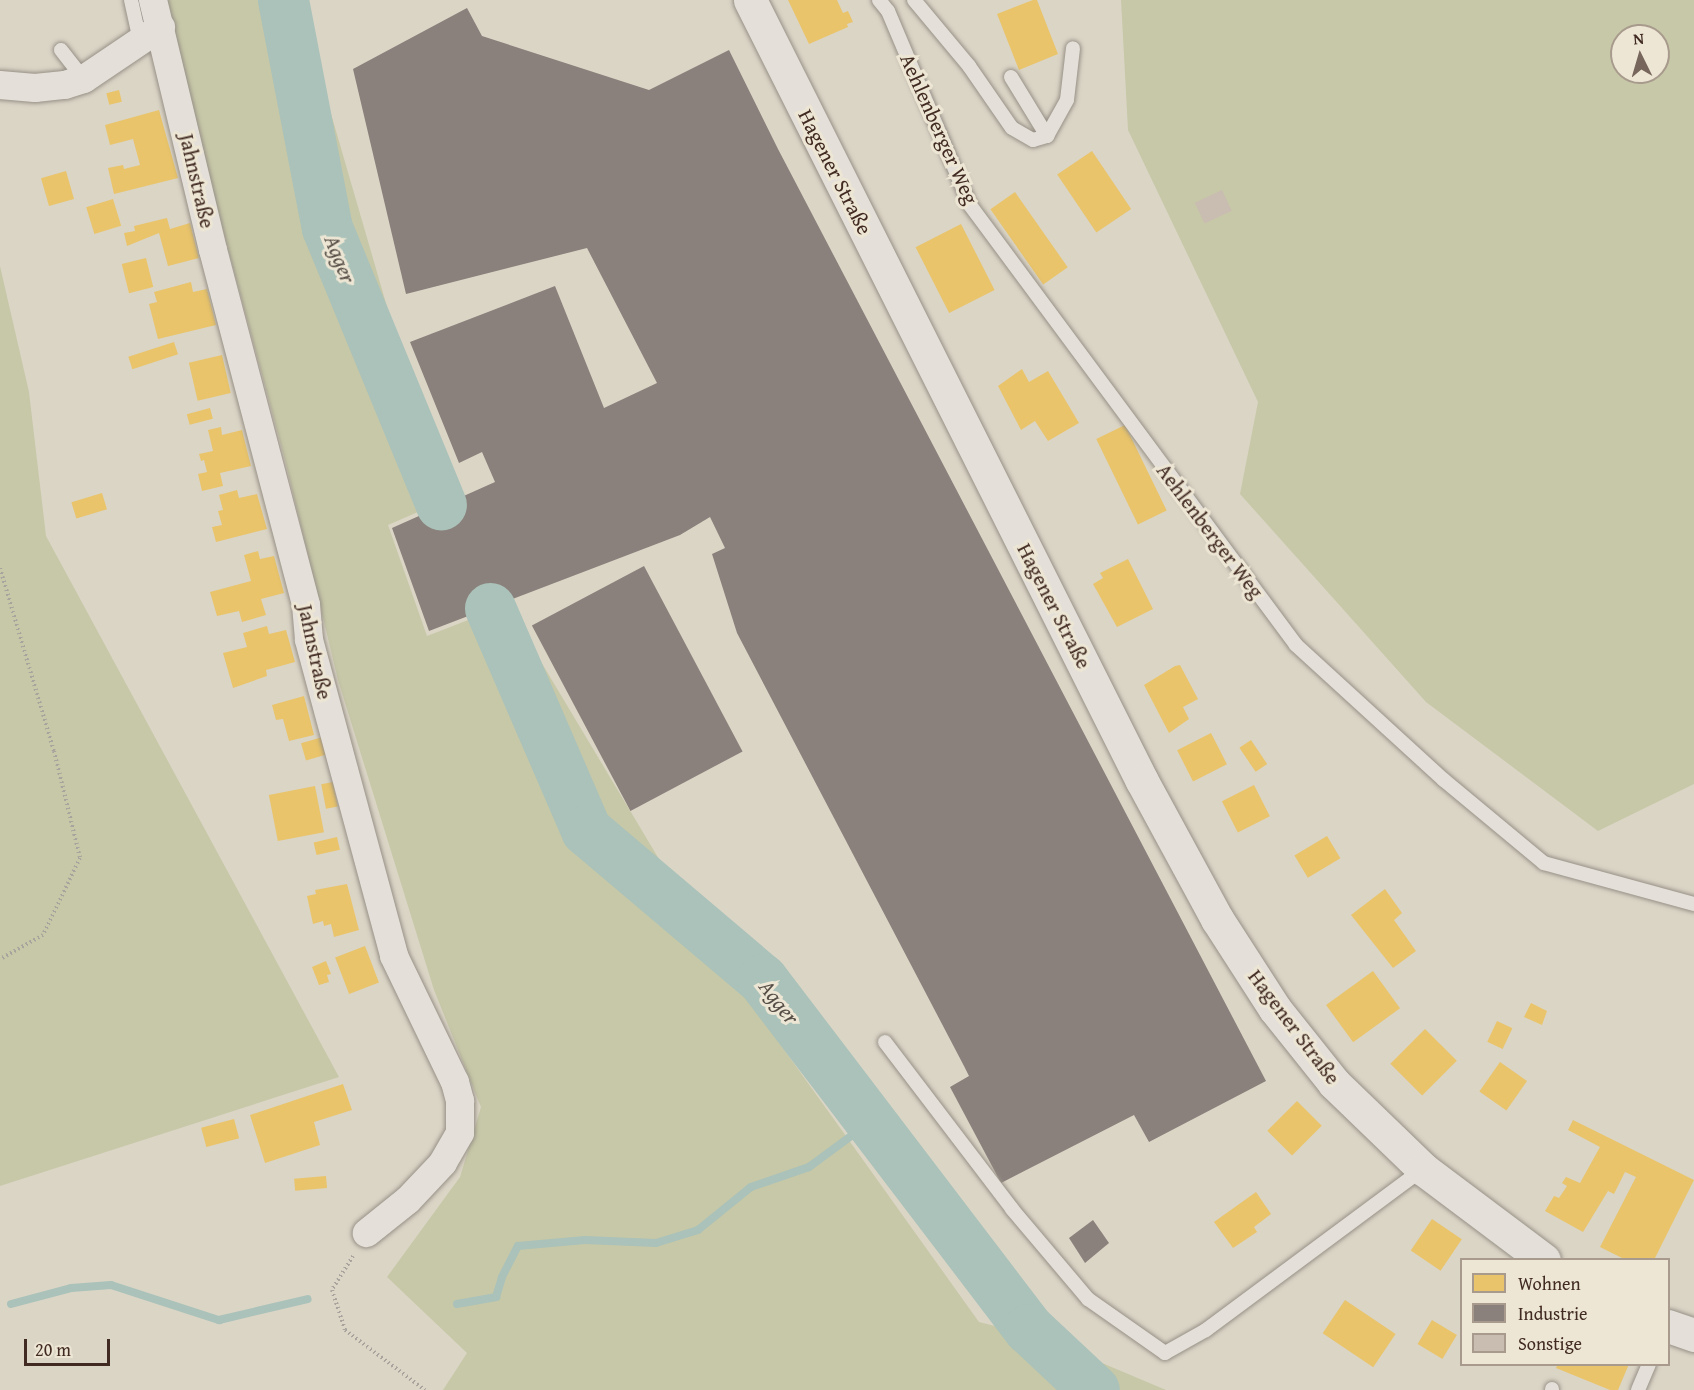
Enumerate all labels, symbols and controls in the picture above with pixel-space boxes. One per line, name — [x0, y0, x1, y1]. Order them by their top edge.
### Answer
north arrow — [1610, 24, 1670, 84]
text: N — [1632, 26, 1645, 50]
street label: Aehlenberger Weg — [894, 50, 984, 208]
street label: Hagener Straße — [793, 105, 877, 239]
street label: Jahnstraße — [174, 131, 220, 231]
water label: Agger — [318, 231, 362, 287]
street label: Aehlenberger Weg — [1151, 459, 1269, 603]
street label: Hagener Straße — [1012, 539, 1096, 673]
street label: Jahnstraße — [293, 602, 337, 702]
street label: Hagener Straße — [1243, 965, 1345, 1089]
water label: Agger — [753, 974, 805, 1030]
legend — [1460, 1258, 1670, 1366]
text: Wohnen — [1518, 1270, 1581, 1297]
text: Industrie — [1518, 1300, 1587, 1327]
scale bar — [27, 1327, 112, 1365]
text: Sonstige — [1518, 1330, 1582, 1357]
text: 20 m — [35, 1336, 71, 1363]

